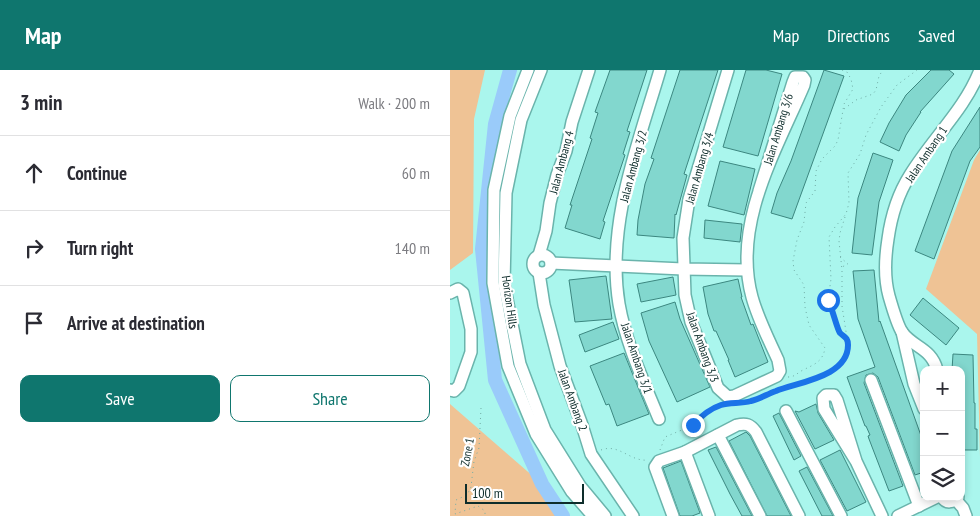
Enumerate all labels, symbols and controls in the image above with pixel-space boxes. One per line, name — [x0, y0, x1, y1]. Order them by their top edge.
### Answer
text: Map — [25, 20, 62, 51]
text: Map — [773, 24, 799, 47]
text: Directions — [827, 24, 890, 47]
text: Saved — [918, 24, 955, 47]
text: 3 min — [20, 89, 62, 116]
street label: Jalan Ambang 3/6 — [760, 92, 796, 167]
text: Walk · 200 m — [358, 93, 430, 113]
street label: Jalan Ambang 1 — [901, 123, 950, 186]
street label: Jalan Ambang 4 — [545, 128, 577, 196]
street label: Jalan Ambang 3/2 — [616, 129, 650, 204]
street label: Jalan Ambang 3/4 — [681, 130, 717, 206]
icon: ahead — [20, 159, 48, 187]
text: Continue — [67, 161, 127, 185]
text: 60 m — [402, 163, 430, 183]
icon: right — [20, 234, 48, 262]
text: Turn right — [67, 236, 133, 260]
text: 140 m — [395, 238, 430, 258]
street label: Horizon Hills — [499, 275, 521, 329]
route start — [817, 289, 840, 312]
icon: arrive — [20, 309, 48, 337]
street label: Jalan Ambang 3/3 — [683, 309, 723, 384]
text: Arrive at destination — [67, 311, 205, 335]
street label: Jalan Ambang 3/1 — [618, 320, 656, 395]
street label: Jalan Ambang 2 — [555, 366, 591, 433]
map controls — [920, 366, 965, 501]
button: + — [920, 366, 965, 411]
button: Save — [20, 375, 220, 422]
button: Share — [230, 375, 430, 422]
button: − — [920, 411, 965, 456]
route end — [682, 414, 705, 437]
street label: Zone 1 — [457, 437, 477, 467]
button: layers — [920, 456, 965, 501]
scale bar — [465, 481, 584, 504]
text: 100 m — [472, 484, 503, 502]

